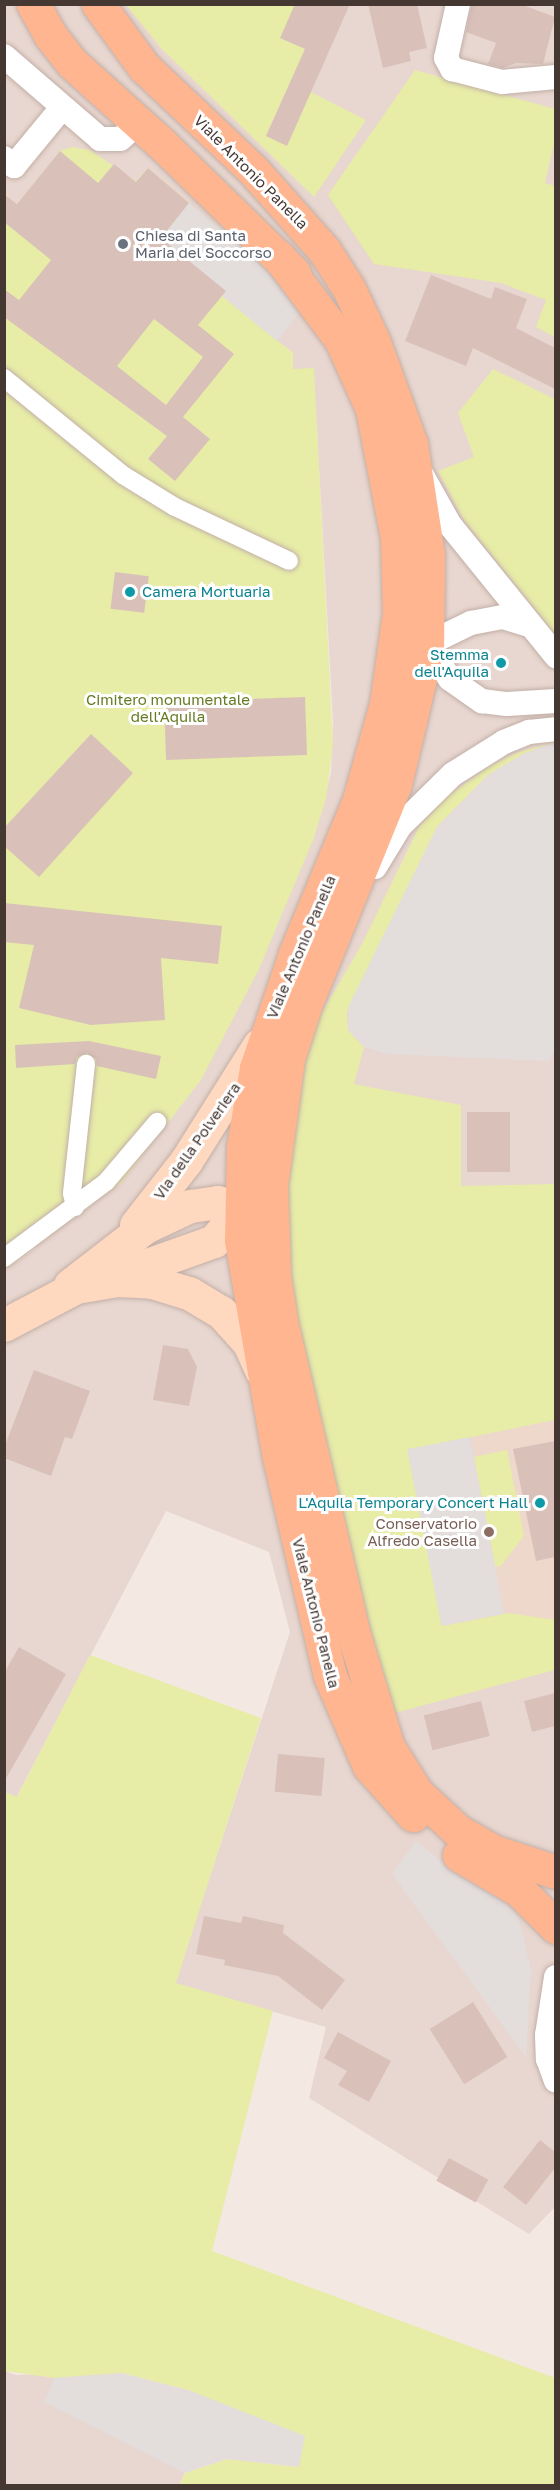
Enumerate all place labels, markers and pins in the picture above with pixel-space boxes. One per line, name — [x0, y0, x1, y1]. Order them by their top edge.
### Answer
place label: Chiesa di Santa Maria del Soccorso — [135, 226, 272, 261]
marker: Chiesa di Santa Maria del Soccorso — [116, 237, 130, 251]
place label: Camera Mortuaria — [142, 583, 271, 601]
marker: Camera Mortuaria — [123, 585, 137, 599]
place label: Stemma dell'Aquila — [414, 645, 489, 680]
marker: Stemma dell'Aquila — [494, 656, 508, 670]
place label: L'Aquila Temporary Concert Hall — [298, 1494, 528, 1512]
marker: L'Aquila Temporary Concert Hall — [533, 1496, 547, 1510]
place label: Conservatorio Alfredo Casella — [368, 1514, 477, 1549]
marker: Conservatorio Alfredo Casella — [482, 1525, 496, 1539]

